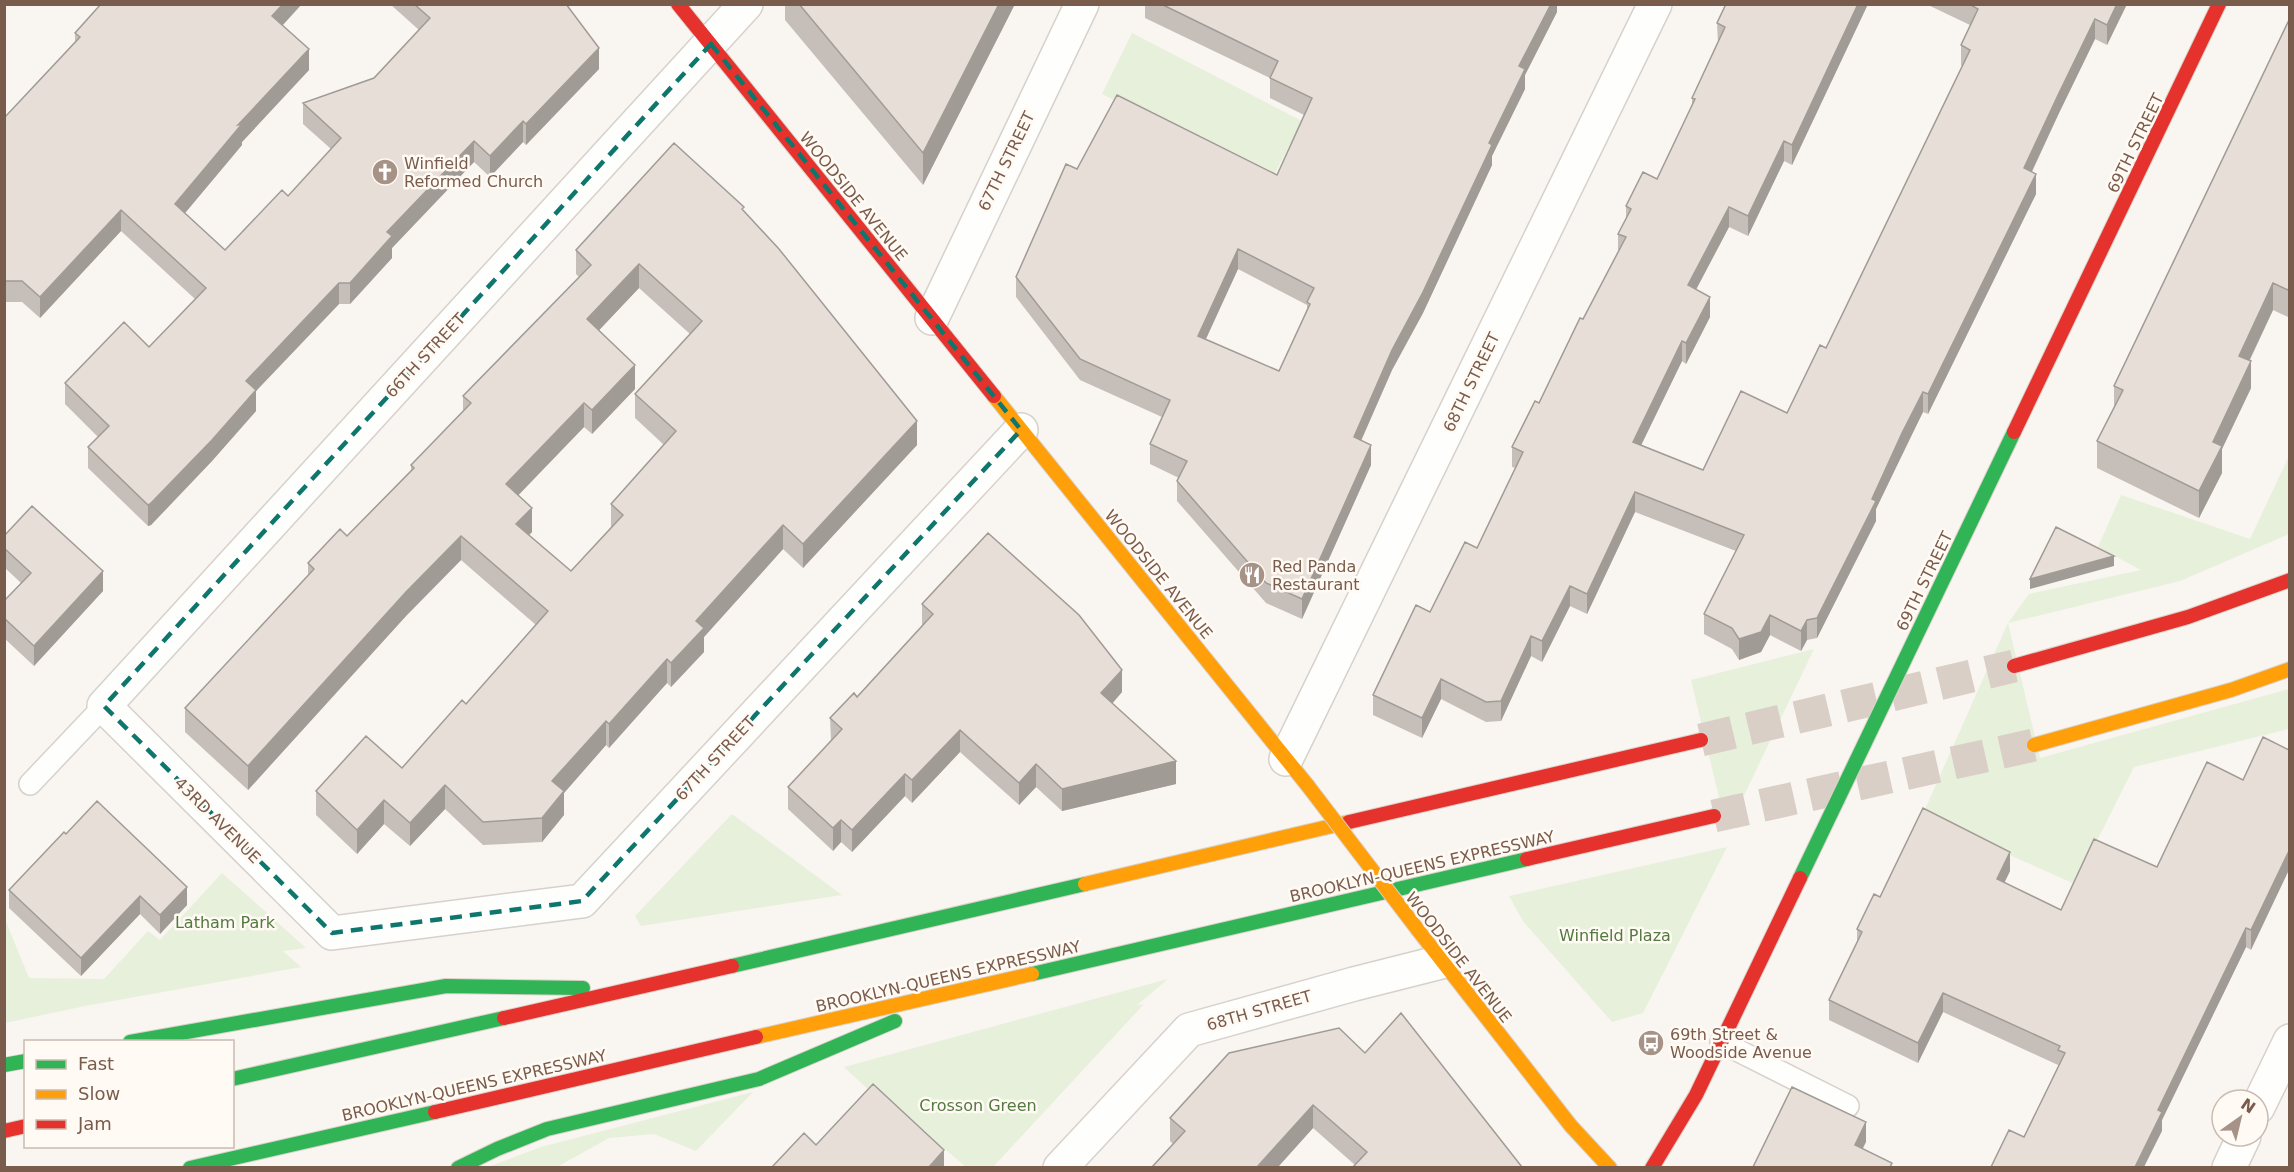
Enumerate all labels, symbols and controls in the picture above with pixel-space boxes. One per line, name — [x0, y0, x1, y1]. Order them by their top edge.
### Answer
street label: 69TH STREET — [2103, 90, 2168, 196]
street label: 67TH STREET — [974, 108, 1039, 214]
street label: WOODSIDE AVENUE — [796, 128, 911, 265]
place label: Winfield Reformed Church — [404, 154, 543, 191]
church icon: Winfield Reformed Church — [370, 157, 400, 187]
street label: 66TH STREET — [381, 309, 469, 401]
street label: 68TH STREET — [1439, 329, 1504, 435]
street label: WOODSIDE AVENUE — [1101, 506, 1216, 643]
street label: 69TH STREET — [1892, 528, 1957, 634]
place label: Red Panda Restaurant — [1272, 557, 1360, 594]
restaurant icon: Red Panda Restaurant — [1237, 560, 1267, 590]
street label: 67TH STREET — [671, 712, 759, 804]
street label: 43RD AVENUE — [171, 773, 265, 867]
street label: BROOKLYN-QUEENS EXPRESSWAY — [1288, 827, 1557, 906]
street label: WOODSIDE AVENUE — [1402, 888, 1515, 1026]
park label: Latham Park — [175, 913, 276, 932]
park label: Winfield Plaza — [1559, 926, 1671, 945]
street label: BROOKLYN-QUEENS EXPRESSWAY — [814, 937, 1083, 1016]
street label: 68TH STREET — [1204, 986, 1314, 1035]
place label: 69th Street & Woodside Avenue — [1670, 1025, 1812, 1062]
bus stop icon: 69th Street & Woodside Avenue — [1636, 1028, 1666, 1058]
legend — [24, 1040, 234, 1148]
street label: BROOKLYN-QUEENS EXPRESSWAY — [340, 1046, 609, 1125]
text: Fast — [78, 1053, 114, 1074]
text: Slow — [78, 1083, 120, 1104]
north arrow — [2210, 1088, 2270, 1148]
text: N — [2237, 1094, 2259, 1118]
park label: Crosson Green — [919, 1096, 1037, 1115]
text: Jam — [77, 1113, 112, 1134]

